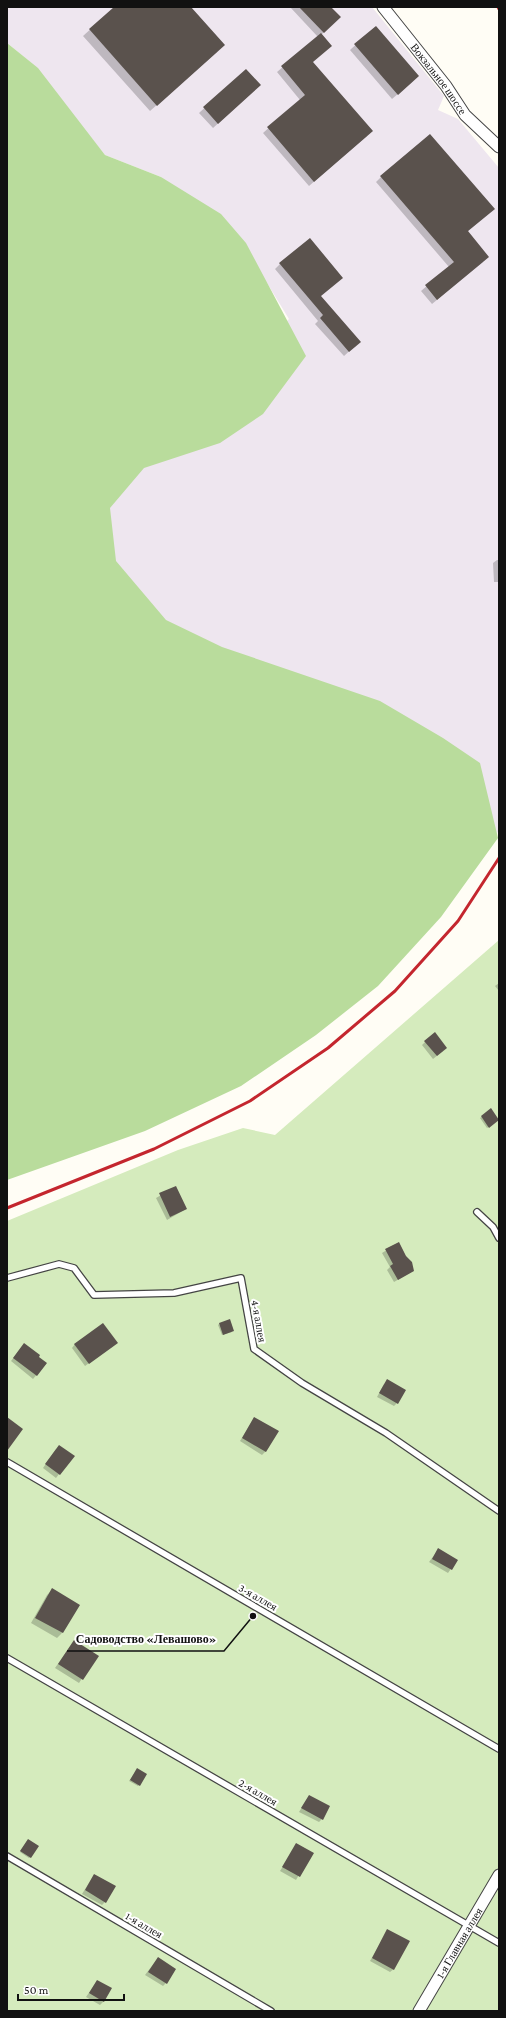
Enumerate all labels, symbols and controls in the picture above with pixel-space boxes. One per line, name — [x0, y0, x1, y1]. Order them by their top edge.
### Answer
street label: Вокзальное шоссе — [408, 41, 469, 117]
street label: 4-я аллея — [249, 1299, 269, 1343]
street label: 3-я аллея — [237, 1581, 279, 1613]
callout: Садоводство «Левашово» — [67, 1627, 224, 1651]
text: Садоводство «Левашово» — [76, 1632, 216, 1646]
street label: 2-я аллея — [237, 1776, 279, 1808]
street label: 1-я Главная аллея — [434, 1905, 484, 1980]
street label: 1-я аллея — [123, 1910, 165, 1940]
scale bar — [18, 1976, 124, 2002]
text: 50 m — [24, 1983, 49, 1997]

